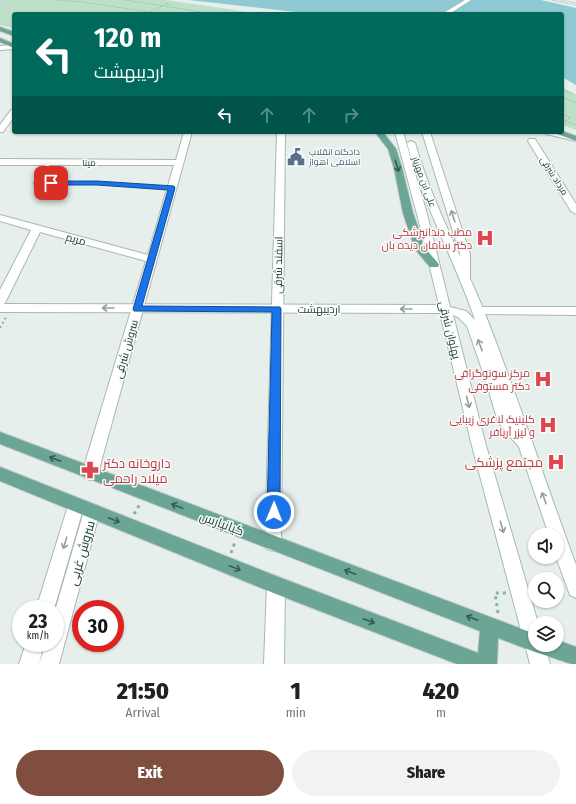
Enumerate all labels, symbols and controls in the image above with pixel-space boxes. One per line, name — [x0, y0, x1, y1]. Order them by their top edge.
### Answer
text: 120 m — [94, 21, 161, 54]
icon: left — [28, 28, 80, 80]
text: اردیبهشت — [94, 61, 164, 83]
icon: left — [214, 104, 236, 126]
icon: ahead — [256, 104, 278, 126]
icon: ahead — [298, 104, 320, 126]
icon: right — [340, 104, 362, 126]
public building icon: دادگاه انقلاب اسلامی اهواز — [286, 147, 306, 167]
place label: دادگاه انقلاب اسلامی اهواز — [308, 147, 360, 167]
street label: علی ابن مهزیار — [410, 154, 438, 209]
street label: مرداد شرقی — [538, 155, 570, 197]
street label: مینا — [82, 158, 96, 168]
one-way arrow — [394, 159, 401, 172]
pin — [34, 166, 68, 200]
icon: arrive — [40, 172, 62, 194]
one-way arrow — [449, 210, 456, 223]
place label: مطب دندانپزشکی دکتر سامان دیده بان — [381, 226, 472, 252]
hospital icon: مطب دندانپزشکی دکتر سامان دیده بان — [475, 228, 495, 248]
street label: مریم — [64, 231, 87, 249]
street label: اسفند شرقی — [272, 236, 285, 294]
street label: پهلوان شرقی — [436, 300, 463, 360]
street label: اردیبهشت — [297, 303, 341, 316]
one-way arrow — [102, 305, 115, 312]
one-way arrow — [400, 305, 413, 313]
street label: سروش شرقی — [112, 318, 141, 380]
one-way arrow — [475, 340, 483, 352]
place label: مرکز سونوگرافی دکتر مستوفی — [454, 367, 530, 393]
hospital icon: مرکز سونوگرافی دکتر مستوفی — [533, 369, 553, 389]
one-way arrow — [465, 395, 473, 408]
place label: کلینیک لاغری زیبایی و لیزر آریافر — [449, 413, 535, 439]
hospital icon: کلینیک لاغری زیبایی و لیزر آریافر — [538, 415, 558, 435]
hospital icon: مجتمع پزشکی — [546, 452, 566, 472]
one-way arrow — [50, 455, 62, 463]
place label: مجتمع پزشکی — [465, 455, 543, 472]
place label: داروخانه دکتر میلاد راحمی — [102, 456, 171, 486]
pharmacy icon: داروخانه دکتر میلاد راحمی — [80, 460, 100, 480]
position arrow — [253, 491, 295, 533]
one-way arrow — [539, 493, 547, 505]
one-way arrow — [171, 501, 183, 509]
street label: کیانپارس — [197, 508, 246, 540]
one-way arrow — [108, 517, 120, 524]
street label: سروش غربی — [65, 519, 98, 587]
one-way arrow — [499, 521, 506, 534]
map controls — [528, 528, 564, 652]
button: sound — [528, 528, 564, 564]
one-way arrow — [61, 536, 68, 549]
one-way arrow — [228, 565, 240, 573]
one-way arrow — [345, 568, 357, 576]
button: search — [528, 572, 564, 608]
speed limit sign: 30 — [72, 600, 124, 652]
text: 23 — [29, 609, 47, 633]
one-way arrow — [466, 614, 478, 622]
button: layers — [528, 616, 564, 652]
one-way arrow — [363, 617, 375, 625]
text: km/h — [27, 630, 49, 642]
text: 21:50 — [117, 677, 169, 705]
text: 1 — [291, 677, 301, 705]
text: 420 — [422, 677, 459, 705]
text: Arrival — [126, 705, 160, 720]
text: min — [286, 705, 306, 720]
text: m — [436, 705, 446, 720]
button: Exit — [16, 750, 284, 796]
button: Share — [292, 750, 560, 796]

